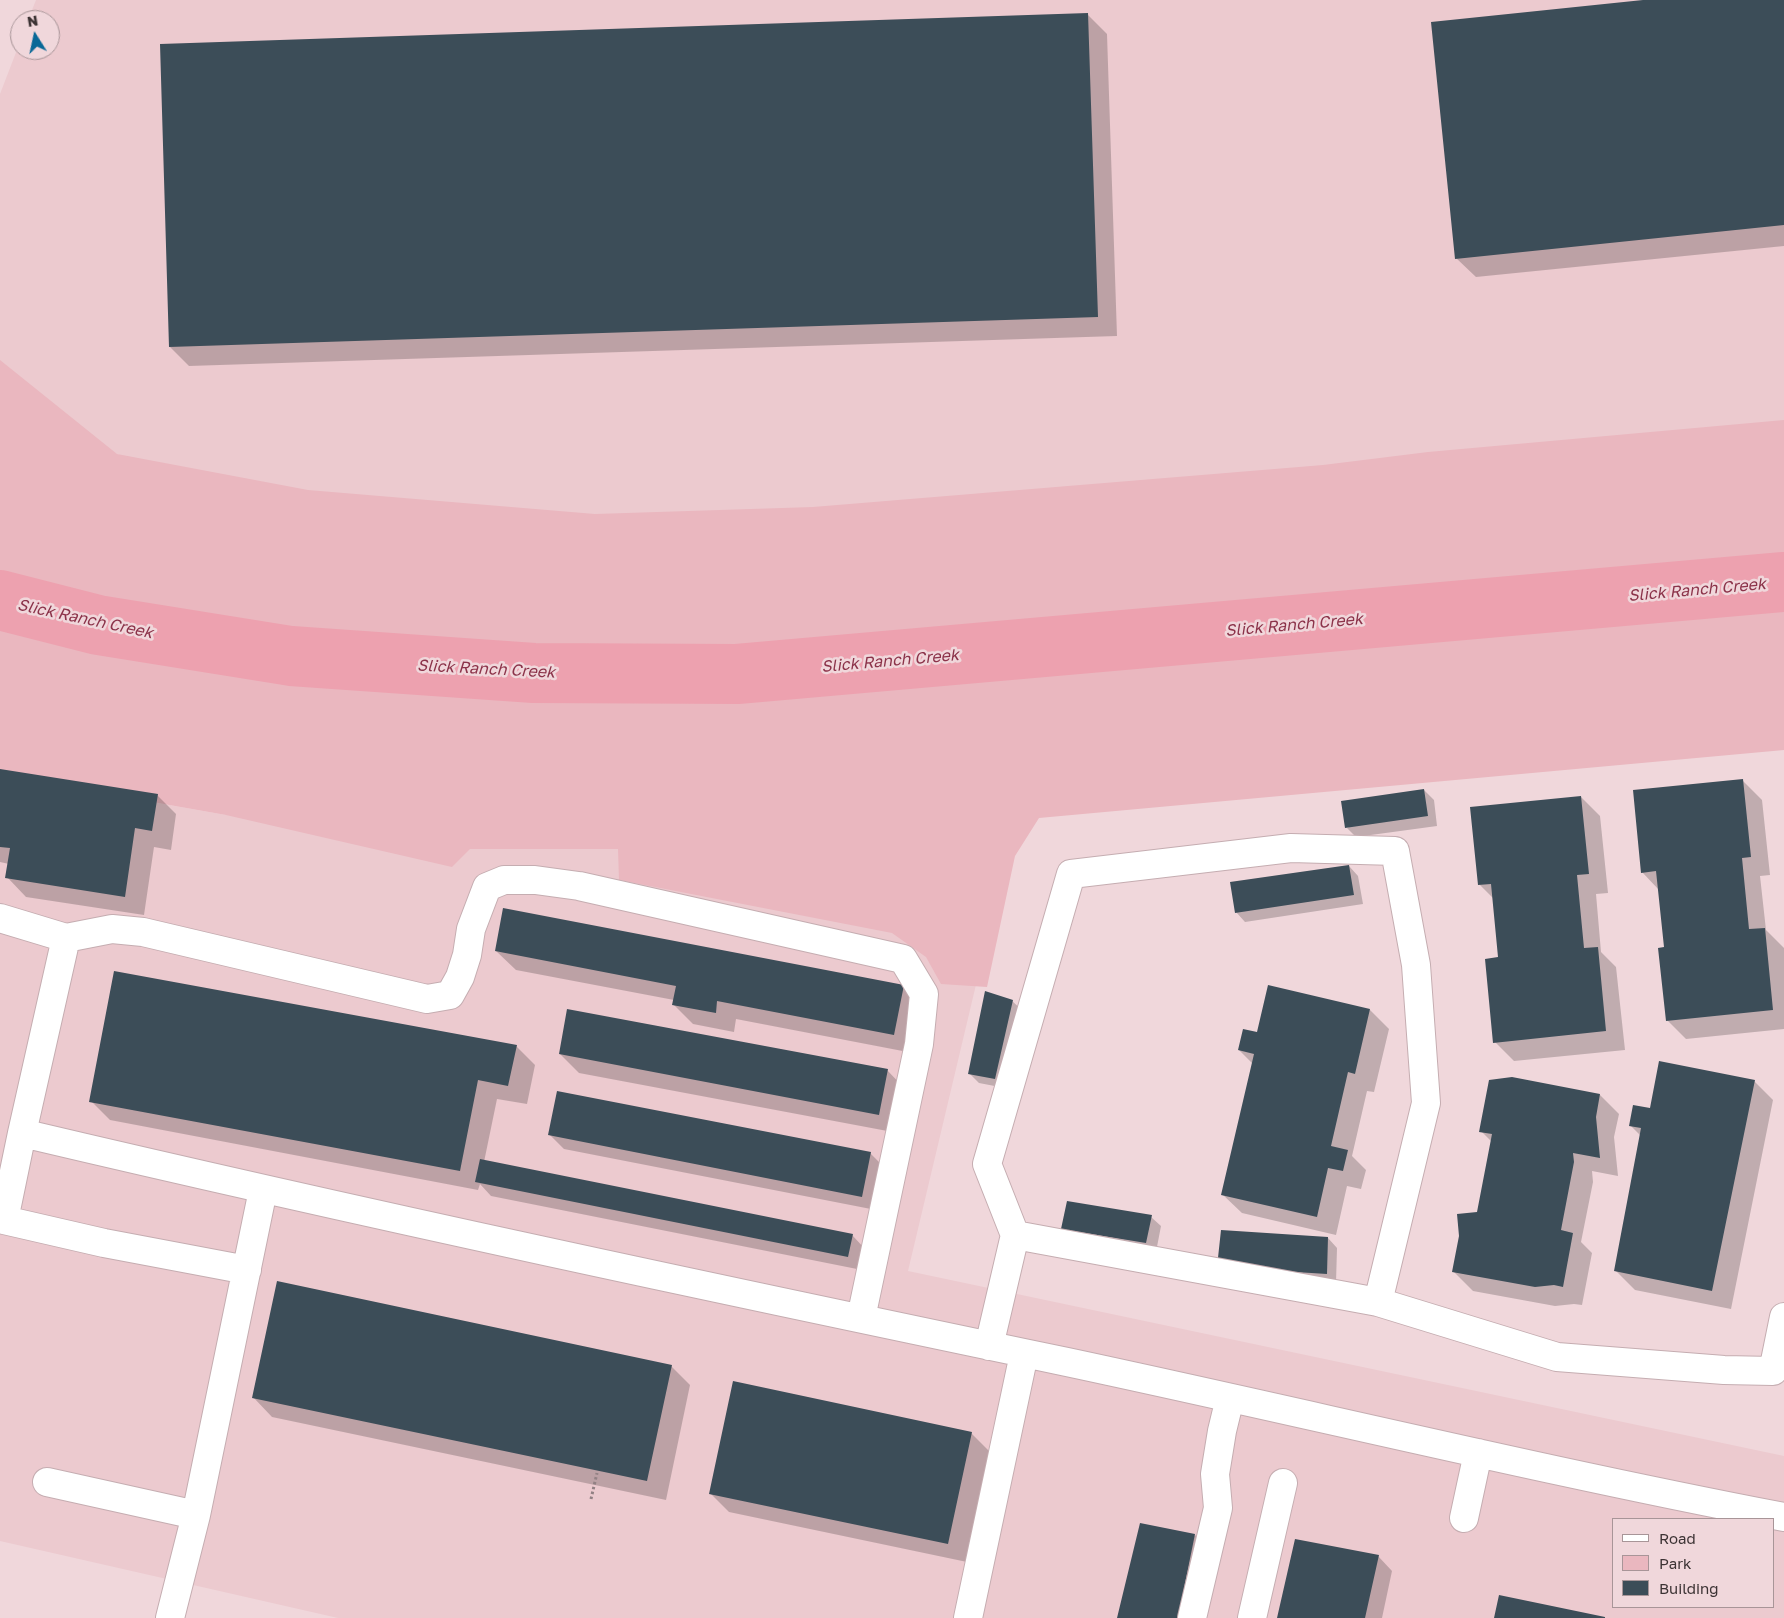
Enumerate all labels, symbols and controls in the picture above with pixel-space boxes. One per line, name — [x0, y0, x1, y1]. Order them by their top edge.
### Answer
north arrow — [10, 10, 60, 60]
text: N — [26, 11, 39, 30]
water label: Slick Ranch Creek — [1627, 574, 1767, 606]
water label: Slick Ranch Creek — [15, 595, 155, 643]
water label: Slick Ranch Creek — [1224, 609, 1364, 641]
water label: Slick Ranch Creek — [820, 645, 960, 677]
water label: Slick Ranch Creek — [417, 656, 555, 682]
legend — [1612, 1518, 1774, 1608]
text: Road — [1659, 1529, 1696, 1547]
text: Park — [1659, 1554, 1691, 1572]
text: Building — [1659, 1579, 1719, 1597]

